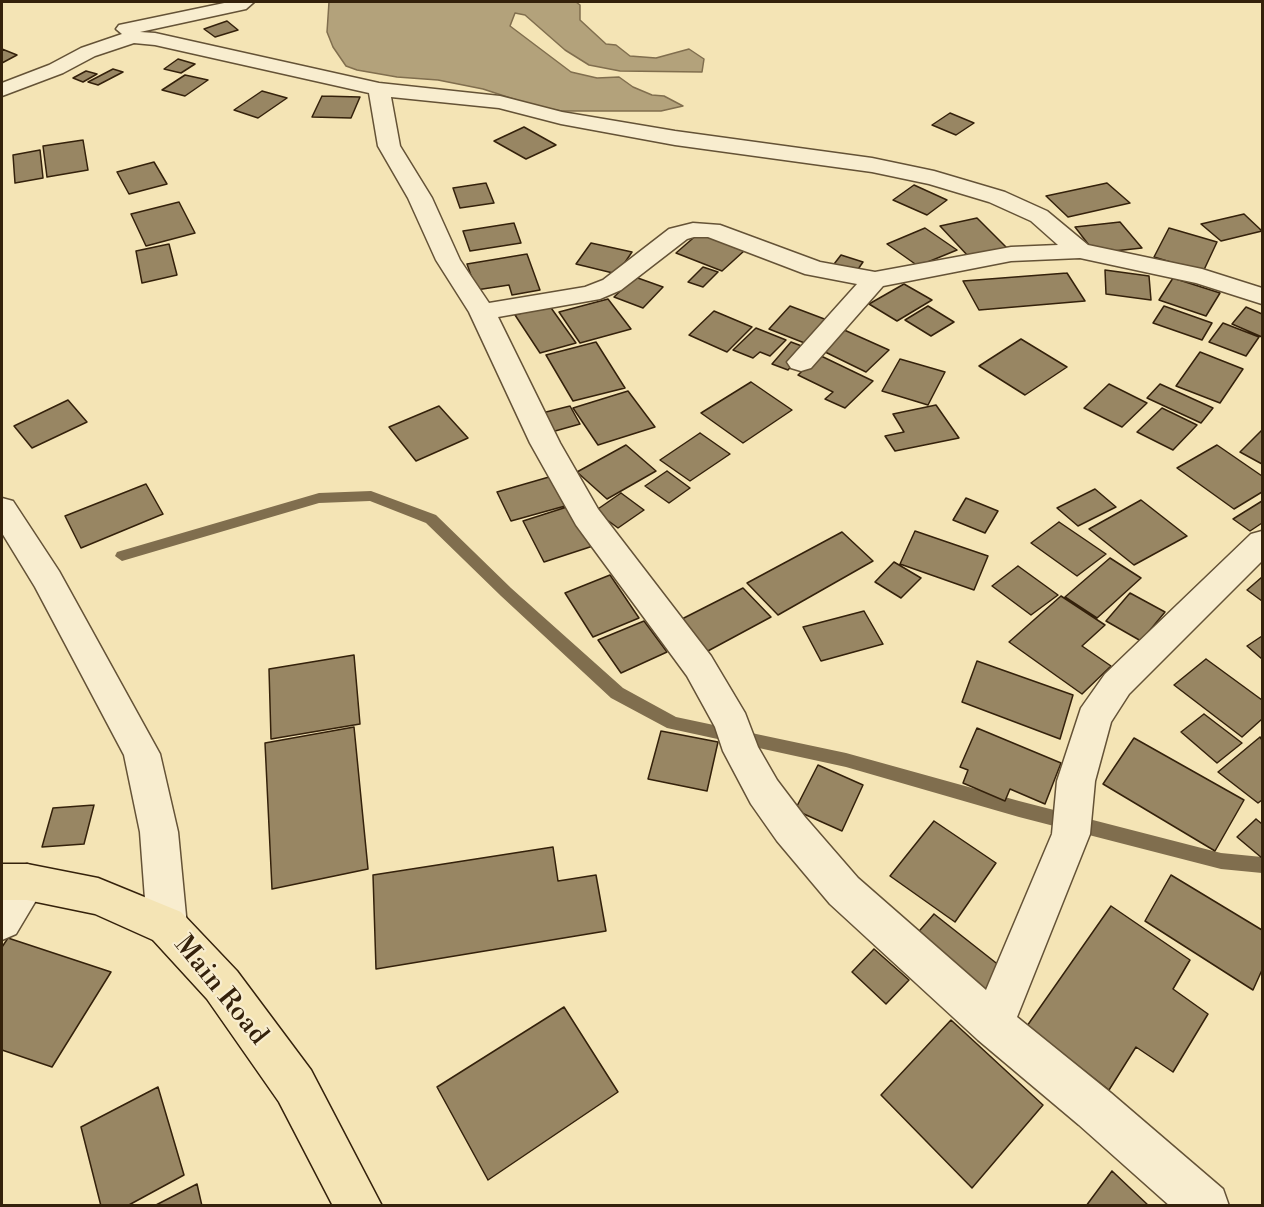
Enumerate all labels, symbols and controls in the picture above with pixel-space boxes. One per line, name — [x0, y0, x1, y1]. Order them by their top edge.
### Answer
street label: Main Road — [166, 930, 274, 1052]

